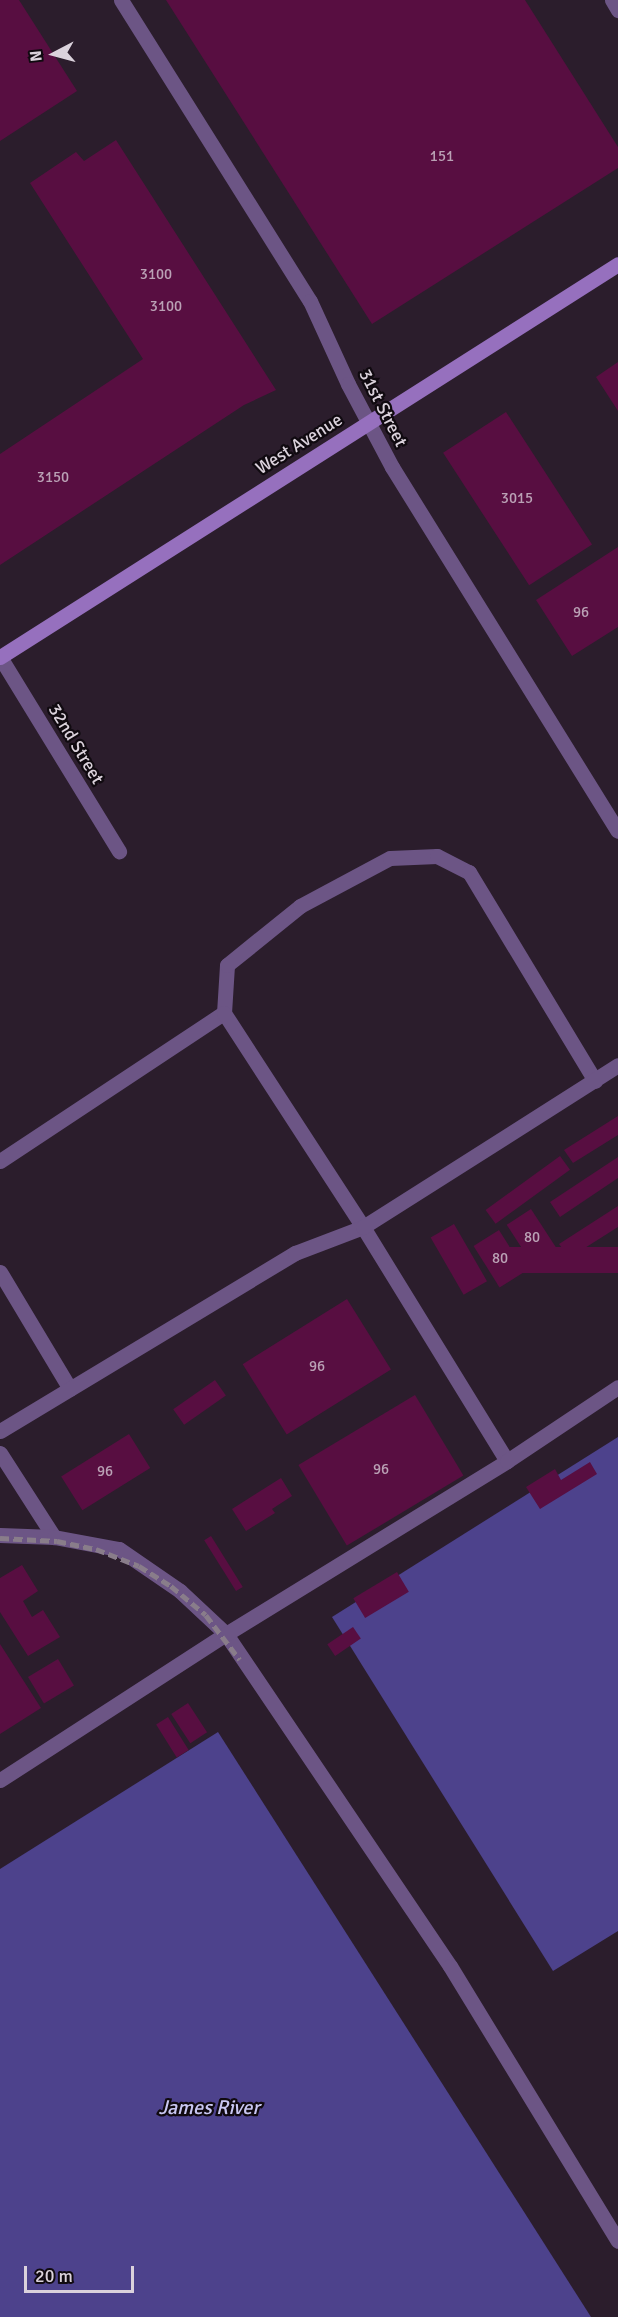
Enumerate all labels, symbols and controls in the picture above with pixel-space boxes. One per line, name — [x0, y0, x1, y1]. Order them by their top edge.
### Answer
north arrow — [24, 24, 84, 84]
text: N — [26, 49, 47, 62]
house number: 151 — [430, 148, 454, 166]
house number: 3100 — [140, 266, 172, 284]
house number: 3100 — [150, 298, 182, 316]
street label: 31st Street — [354, 365, 412, 451]
street label: West Avenue — [252, 409, 346, 479]
house number: 3150 — [37, 469, 69, 487]
house number: 3015 — [501, 490, 533, 508]
house number: 96 — [573, 604, 589, 622]
street label: 32nd Street — [44, 700, 108, 788]
house number: 80 — [524, 1229, 540, 1247]
house number: 80 — [492, 1250, 508, 1268]
house number: 96 — [309, 1358, 325, 1376]
house number: 96 — [373, 1461, 389, 1479]
house number: 96 — [97, 1463, 113, 1481]
water label: James River — [158, 2095, 260, 2119]
scale bar — [27, 2254, 136, 2292]
text: 20 m — [35, 2265, 73, 2287]

